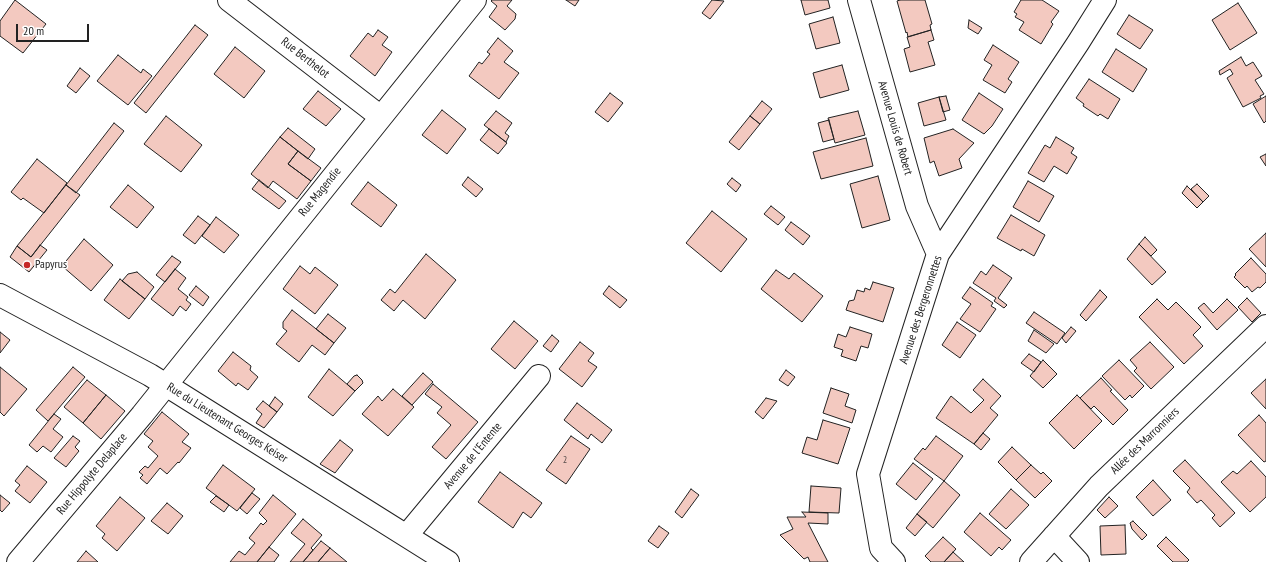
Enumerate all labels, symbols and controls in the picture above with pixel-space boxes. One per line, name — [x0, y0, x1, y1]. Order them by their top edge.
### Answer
scale bar — [18, 16, 91, 42]
text: 20 m — [23, 23, 44, 38]
street label: Rue Berthelot — [278, 35, 332, 81]
street label: Avenue Louis de Robert — [875, 79, 915, 177]
street label: Rue Magendie — [296, 165, 344, 219]
street label: Avenue des Bergeronnettes — [897, 254, 945, 366]
place label: Papyrus — [35, 258, 67, 272]
marker: Papyrus — [22, 260, 32, 270]
street label: Rue du Lieutenant Georges Keiser — [164, 380, 290, 466]
street label: Allée des Marronniers — [1108, 405, 1182, 477]
street label: Avenue de l'Entente — [441, 420, 505, 492]
street label: Rue Hippolyte Delaplace — [54, 430, 130, 518]
house number: 2 — [563, 454, 567, 466]

